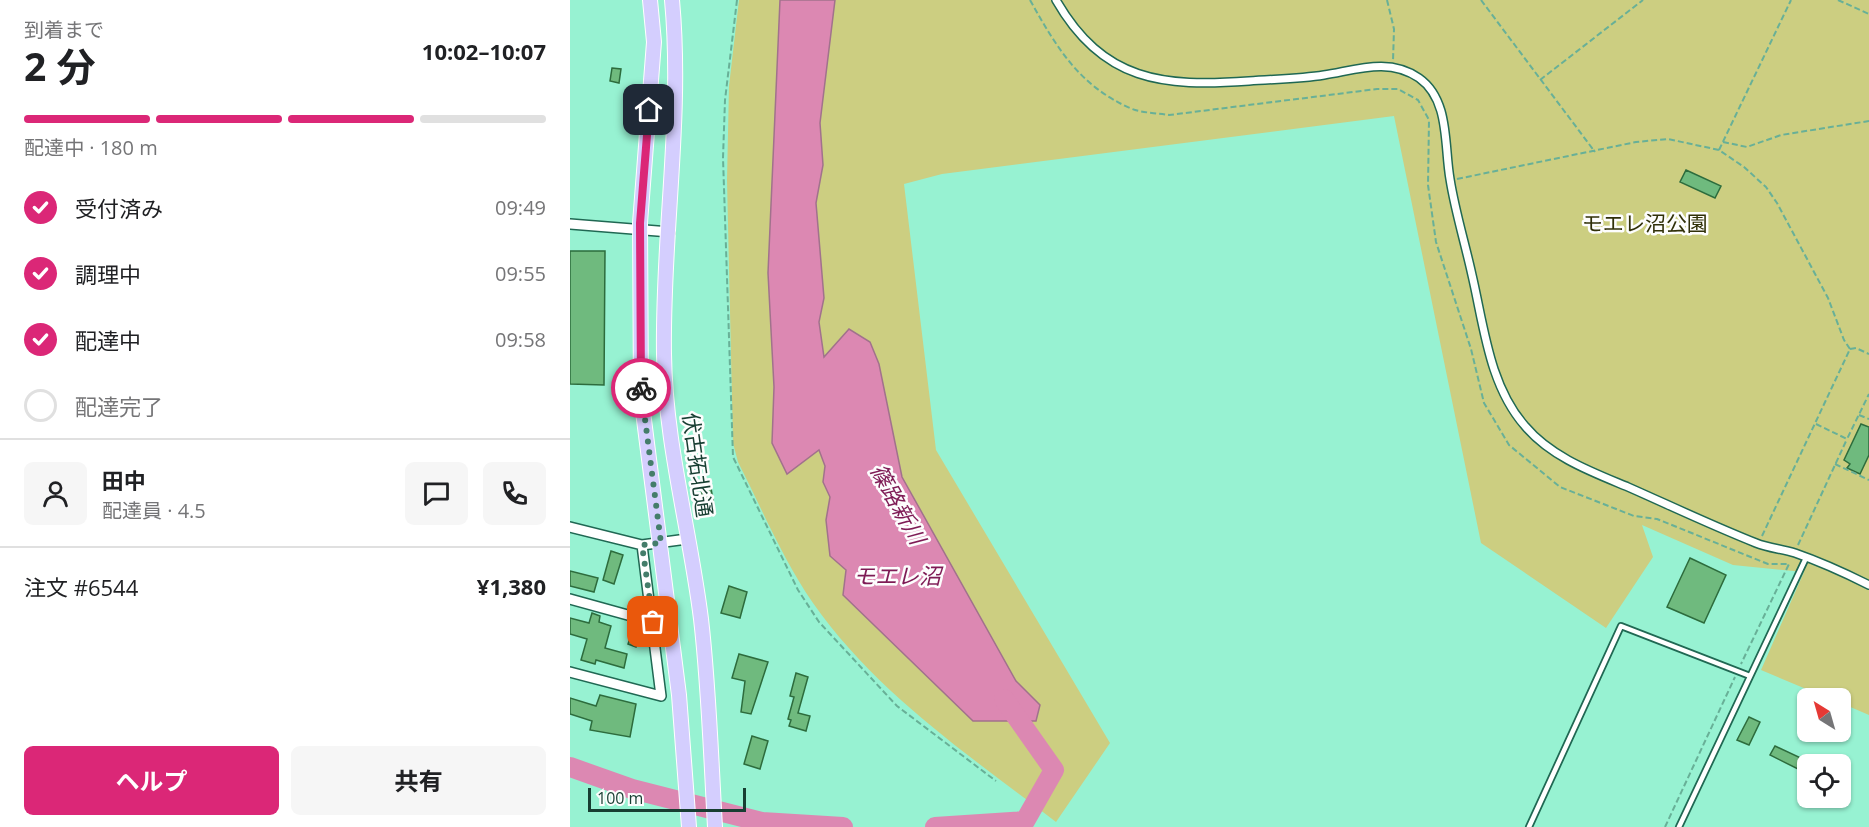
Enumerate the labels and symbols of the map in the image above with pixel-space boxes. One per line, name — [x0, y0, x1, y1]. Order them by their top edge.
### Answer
pin — [623, 84, 674, 135]
park label: モエレ沼公園 — [1582, 209, 1708, 237]
courier — [611, 358, 671, 418]
street label: 伏古拓北通 — [677, 411, 719, 519]
water label: 篠路新川 — [864, 458, 934, 551]
water label: モエレ沼 — [853, 560, 944, 590]
pin — [627, 596, 678, 647]
north arrow — [1797, 688, 1851, 742]
scale bar — [588, 785, 746, 812]

